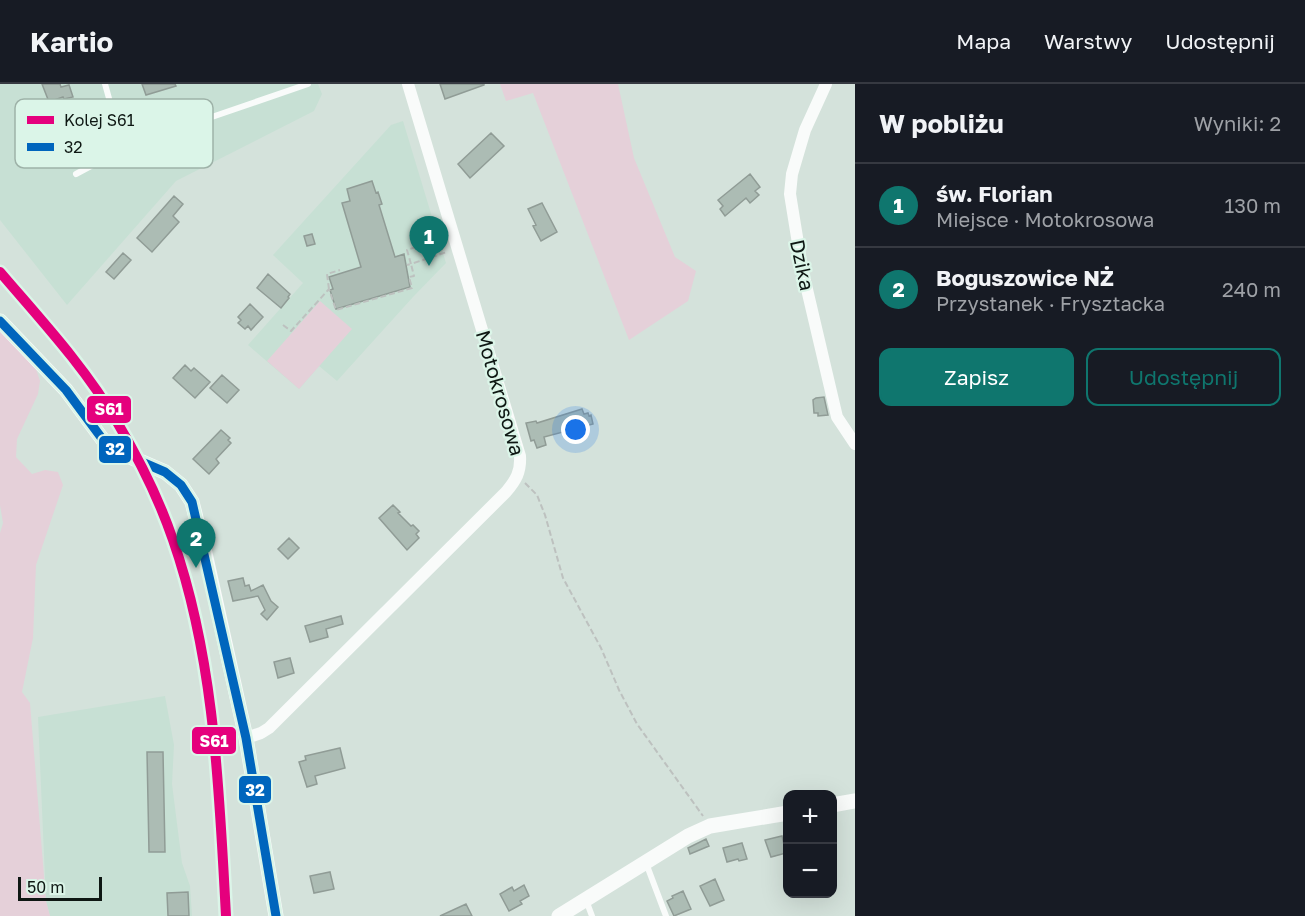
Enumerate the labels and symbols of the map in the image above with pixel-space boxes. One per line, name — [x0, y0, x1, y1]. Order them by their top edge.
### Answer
legend — [15, 99, 213, 168]
text: Kolej S61 — [64, 110, 135, 130]
text: 32 — [64, 137, 83, 157]
pin: 1 — [410, 216, 448, 266]
street label: Dzika — [786, 237, 820, 293]
street label: Motokrosowa — [472, 327, 530, 458]
line badge: S61 — [86, 395, 132, 424]
text: S61 — [94, 399, 124, 419]
your location — [561, 415, 590, 444]
line badge: 32 — [98, 435, 132, 464]
text: 32 — [105, 439, 125, 459]
pin: 2 — [176, 518, 216, 568]
line badge: S61 — [191, 726, 237, 755]
text: S61 — [199, 731, 229, 751]
line badge: 32 — [238, 775, 272, 804]
text: 32 — [245, 780, 265, 800]
scale bar — [18, 874, 102, 902]

